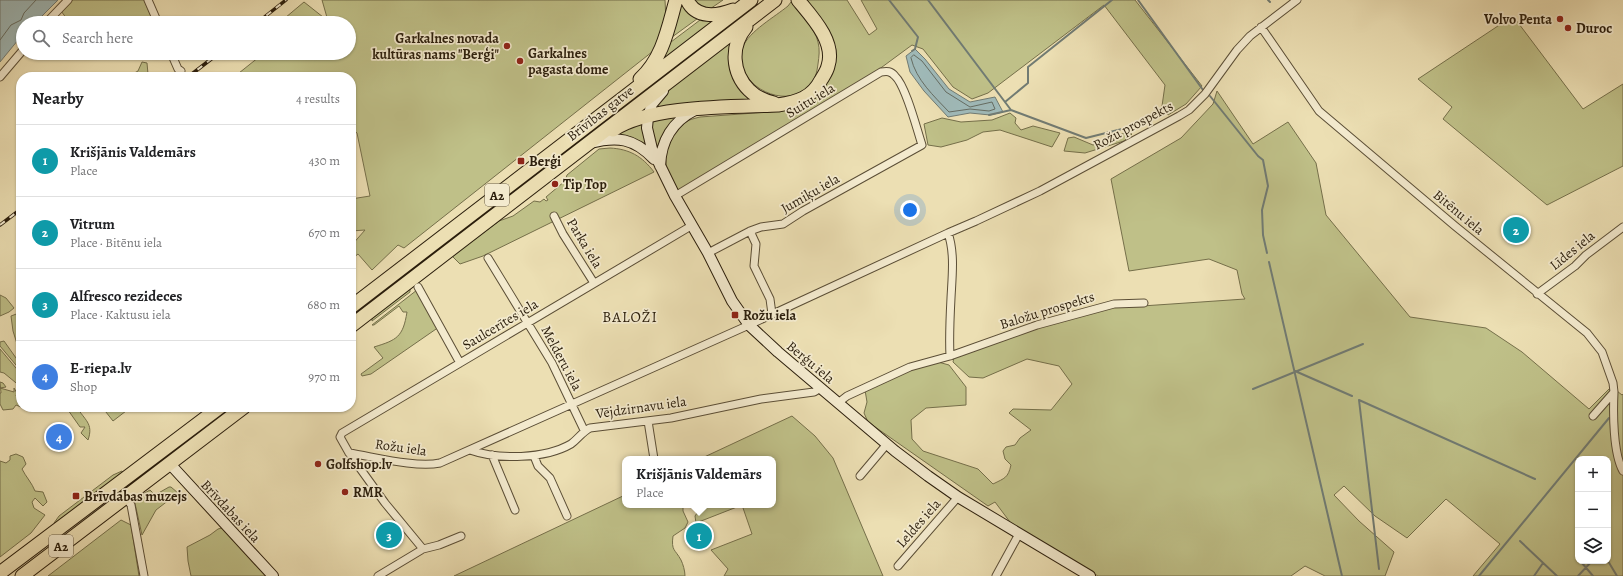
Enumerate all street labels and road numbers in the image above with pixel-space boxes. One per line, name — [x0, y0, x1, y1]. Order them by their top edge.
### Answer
street label: Suitu iela — [782, 78, 839, 122]
street label: Brīvības gatve — [563, 81, 638, 146]
street label: Rožu prospekts — [1090, 96, 1177, 154]
street label: Jumiķu iela — [777, 169, 843, 218]
road number: A2 — [485, 184, 509, 206]
street label: Bitēnu iela — [1429, 185, 1489, 240]
street label: Parka iela — [562, 215, 607, 272]
street label: Līdes iela — [1546, 226, 1599, 275]
street label: Baložu prospekts — [997, 287, 1097, 334]
street label: Saulcerītes iela — [459, 294, 542, 355]
street label: Melderu iela — [537, 322, 587, 394]
street label: Berģu iela — [783, 337, 839, 388]
street label: Vējdzirnavu iela — [594, 392, 688, 423]
street label: Rožu iela — [374, 434, 428, 461]
street label: Brīvdabas iela — [196, 476, 265, 547]
street label: Leldes iela — [892, 494, 945, 552]
road number: A2 — [49, 535, 73, 557]

